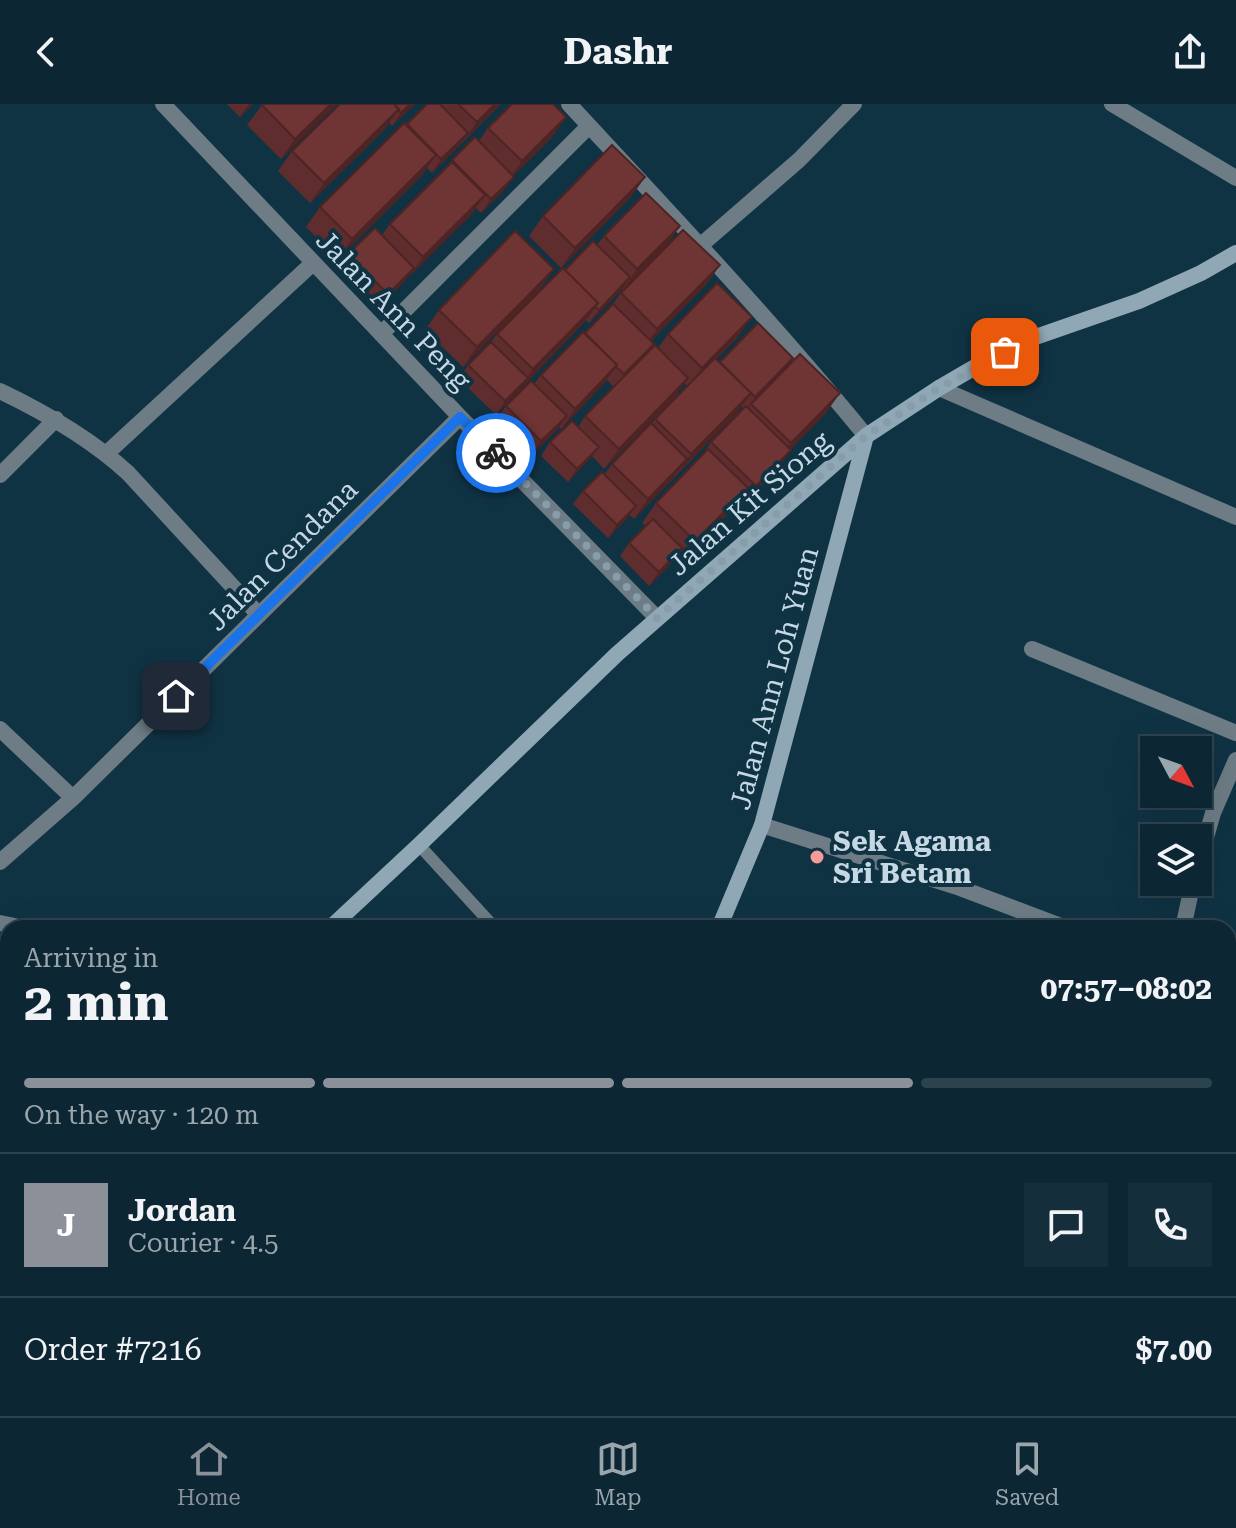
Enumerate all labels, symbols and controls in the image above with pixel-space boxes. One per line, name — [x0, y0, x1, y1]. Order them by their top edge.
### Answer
icon: back — [24, 30, 68, 74]
icon: share — [1168, 30, 1212, 74]
text: Dashr — [563, 31, 673, 73]
street label: Jalan Ann Peng — [309, 224, 478, 397]
pin — [971, 318, 1039, 386]
icon: bag — [983, 330, 1027, 374]
courier — [456, 413, 536, 493]
street label: Jalan Kit Siong — [662, 424, 837, 583]
icon: bike — [474, 431, 518, 475]
street label: Jalan Cendana — [200, 473, 364, 637]
street label: Jalan Ann Loh Yuan — [724, 543, 825, 813]
pin — [142, 662, 210, 730]
icon: home — [154, 674, 198, 718]
north arrow — [1140, 736, 1212, 808]
map controls — [1140, 736, 1212, 896]
button: layers — [1140, 824, 1212, 896]
place label: Sek Agama Sri Betam — [833, 825, 992, 890]
marker: Sek Agama Sri Betam — [808, 848, 826, 866]
text: Arriving in — [24, 943, 158, 973]
text: 07:57–08:02 — [1040, 971, 1212, 1006]
text: 2 min — [24, 972, 169, 1033]
text: On the way · 120 m — [24, 1100, 259, 1130]
button: chat — [1024, 1183, 1108, 1267]
button: phone — [1128, 1183, 1212, 1267]
text: Jordan — [128, 1193, 236, 1228]
text: J — [57, 1208, 75, 1243]
text: Courier · 4.5 — [128, 1228, 278, 1258]
text: Order #7216 — [24, 1332, 202, 1367]
text: $7.00 — [1135, 1332, 1212, 1367]
tab: Home — [177, 1437, 241, 1510]
tab: Map — [594, 1437, 642, 1510]
tab: Saved — [995, 1437, 1059, 1510]

